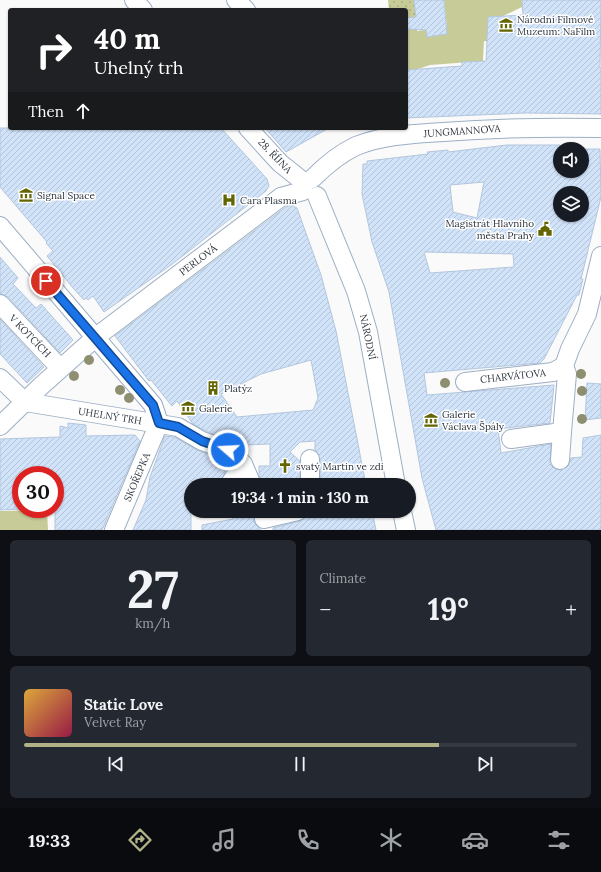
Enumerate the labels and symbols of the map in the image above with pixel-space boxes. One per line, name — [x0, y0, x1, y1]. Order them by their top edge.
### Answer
place label: Národní Filmové Muzeum: NaFilm — [517, 13, 595, 38]
museum icon: Národní Filmové Muzeum: NaFilm — [498, 17, 514, 33]
street label: JUNGMANNOVA — [422, 122, 502, 140]
street label: 28. ŘÍJNA — [255, 136, 295, 177]
museum icon: Signal Space — [18, 187, 34, 203]
place label: Signal Space — [37, 189, 96, 202]
hospital icon: Cara Plasma — [221, 192, 237, 208]
place label: Cara Plasma — [240, 194, 297, 207]
place label: Magistrát Hlavního města Prahy — [445, 217, 535, 242]
public building icon: Magistrát Hlavního města Prahy — [537, 221, 553, 237]
street label: PERLOVÁ — [176, 241, 220, 279]
pin — [29, 264, 63, 298]
street label: V KOTCÍCH — [6, 311, 54, 360]
street label: NÁRODNÍ — [357, 313, 379, 362]
street label: CHARVÁTOVA — [480, 366, 547, 386]
building icon: Platýz — [205, 380, 221, 396]
place label: Platýz — [224, 382, 252, 395]
museum icon: Galerie — [180, 400, 196, 416]
place label: Galerie — [199, 402, 233, 415]
street label: UHELNÝ TRH — [77, 405, 143, 427]
place label: Galerie Václava Špály — [441, 408, 505, 433]
museum icon: Galerie Václava Špály — [423, 412, 439, 428]
position arrow — [207, 429, 249, 471]
street label: SKOŘEPKA — [121, 450, 153, 503]
church icon: svatý Martin ve zdi — [277, 458, 293, 474]
place label: svatý Martin ve zdi — [296, 460, 384, 473]
speed limit sign: 30 — [12, 466, 64, 518]

